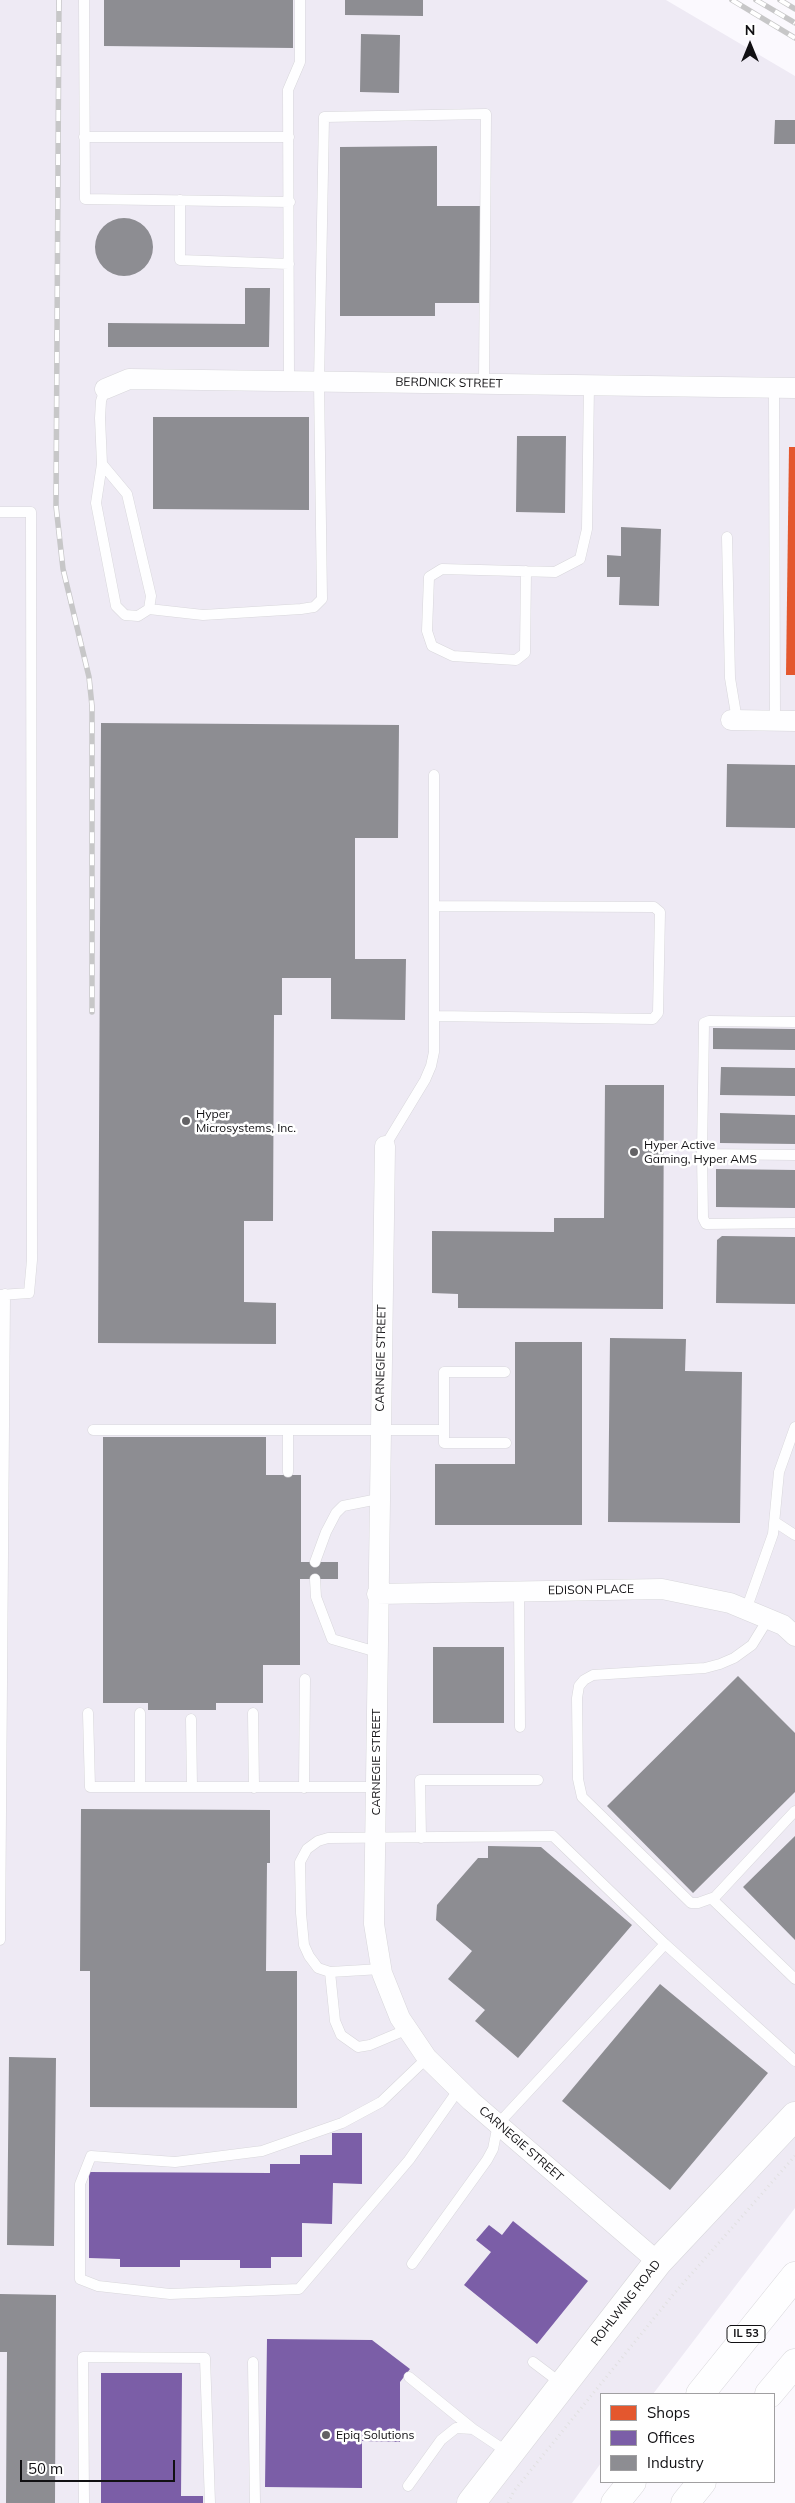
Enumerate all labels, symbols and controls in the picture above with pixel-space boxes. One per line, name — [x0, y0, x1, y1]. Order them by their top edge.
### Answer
north arrow — [725, 20, 775, 70]
text: N — [745, 21, 755, 39]
street label: BERDNICK STREET — [395, 375, 503, 391]
place label: Hyper Microsystems, Inc. — [196, 1107, 296, 1135]
marker: Hyper Microsystems, Inc. — [180, 1115, 192, 1127]
place label: Hyper Active Gaming, Hyper AMS — [644, 1138, 757, 1166]
marker: Hyper Active Gaming, Hyper AMS — [628, 1146, 640, 1158]
street label: CARNEGIE STREET — [373, 1304, 389, 1412]
street label: EDISON PLACE — [548, 1582, 634, 1598]
street label: CARNEGIE STREET — [369, 1708, 383, 1816]
street label: CARNEGIE STREET — [476, 2103, 566, 2185]
street label: ROHLWING ROAD — [588, 2257, 664, 2349]
road number: IL 53 — [727, 2326, 765, 2342]
legend — [600, 2393, 775, 2483]
text: Shops — [647, 2403, 690, 2422]
place label: Epiq Solutions — [336, 2428, 414, 2442]
text: Offices — [647, 2428, 695, 2447]
marker: Epiq Solutions — [320, 2429, 332, 2441]
scale bar — [22, 2450, 178, 2482]
text: Industry — [647, 2453, 704, 2472]
text: 50 m — [28, 2459, 63, 2478]

